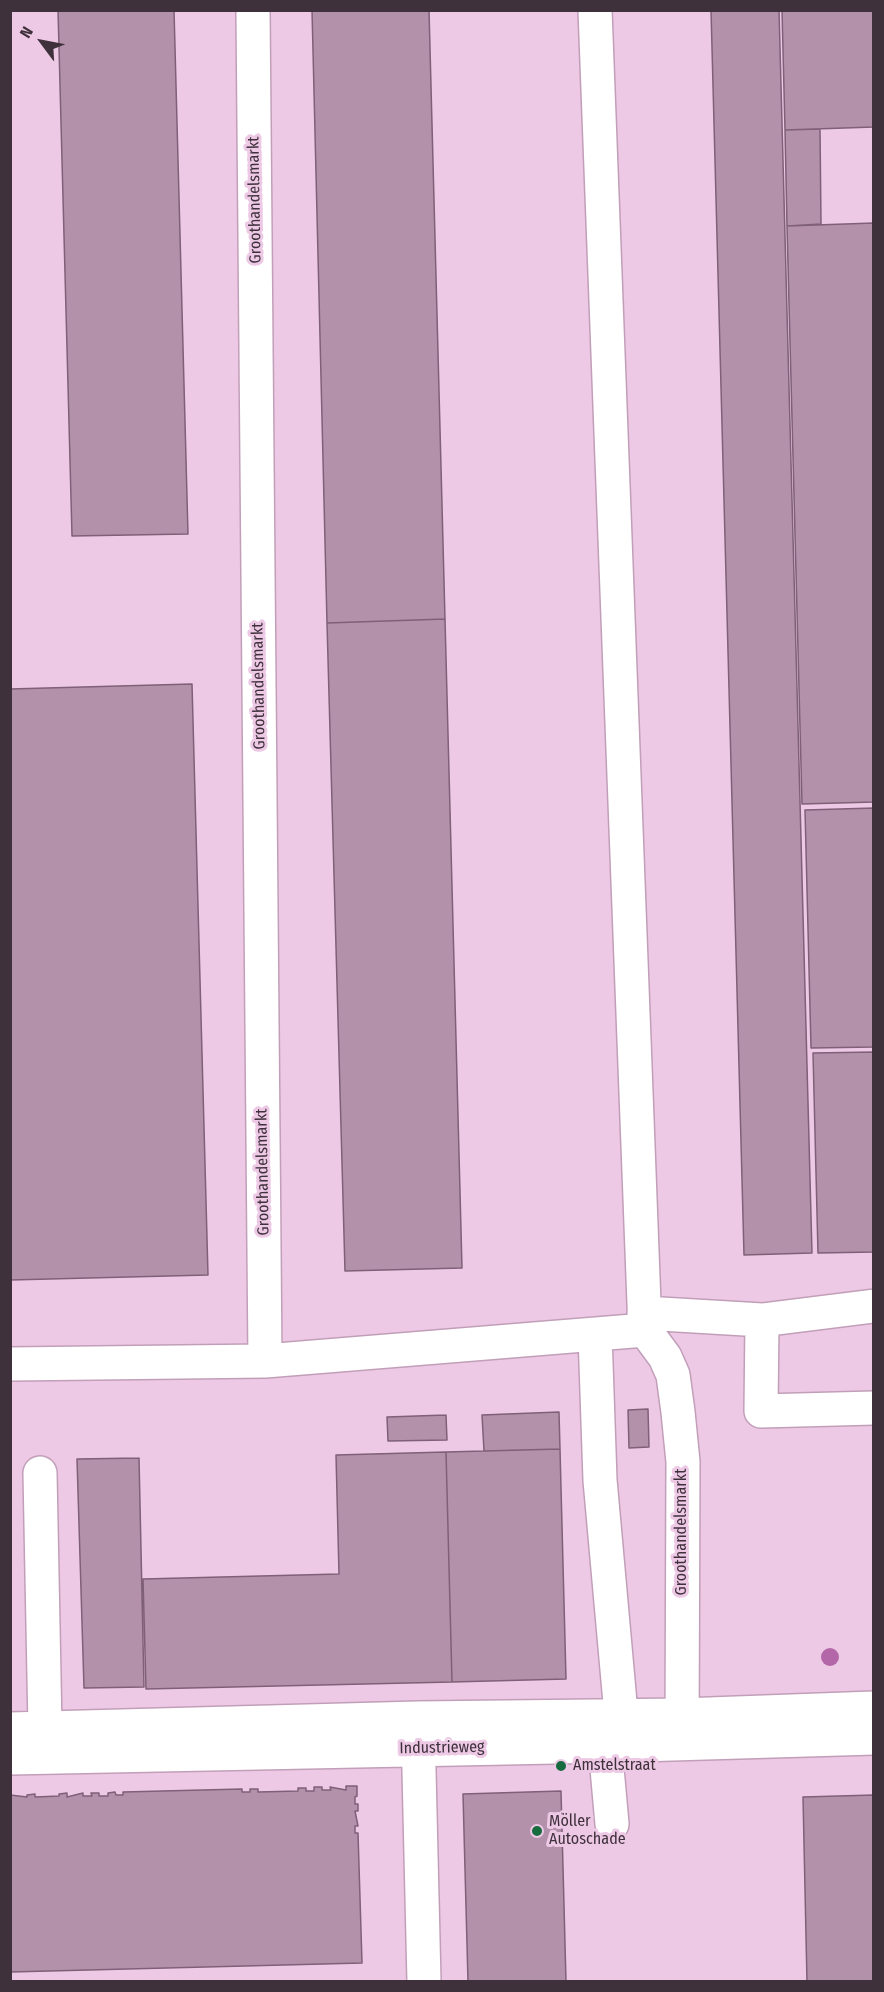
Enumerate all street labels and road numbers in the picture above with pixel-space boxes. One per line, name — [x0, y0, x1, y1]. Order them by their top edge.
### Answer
street label: Groothandelsmarkt — [244, 136, 266, 264]
street label: Groothandelsmarkt — [248, 622, 270, 750]
street label: Groothandelsmarkt — [252, 1108, 274, 1236]
street label: Groothandelsmarkt — [672, 1468, 692, 1596]
street label: Industrieweg — [399, 1738, 485, 1758]

